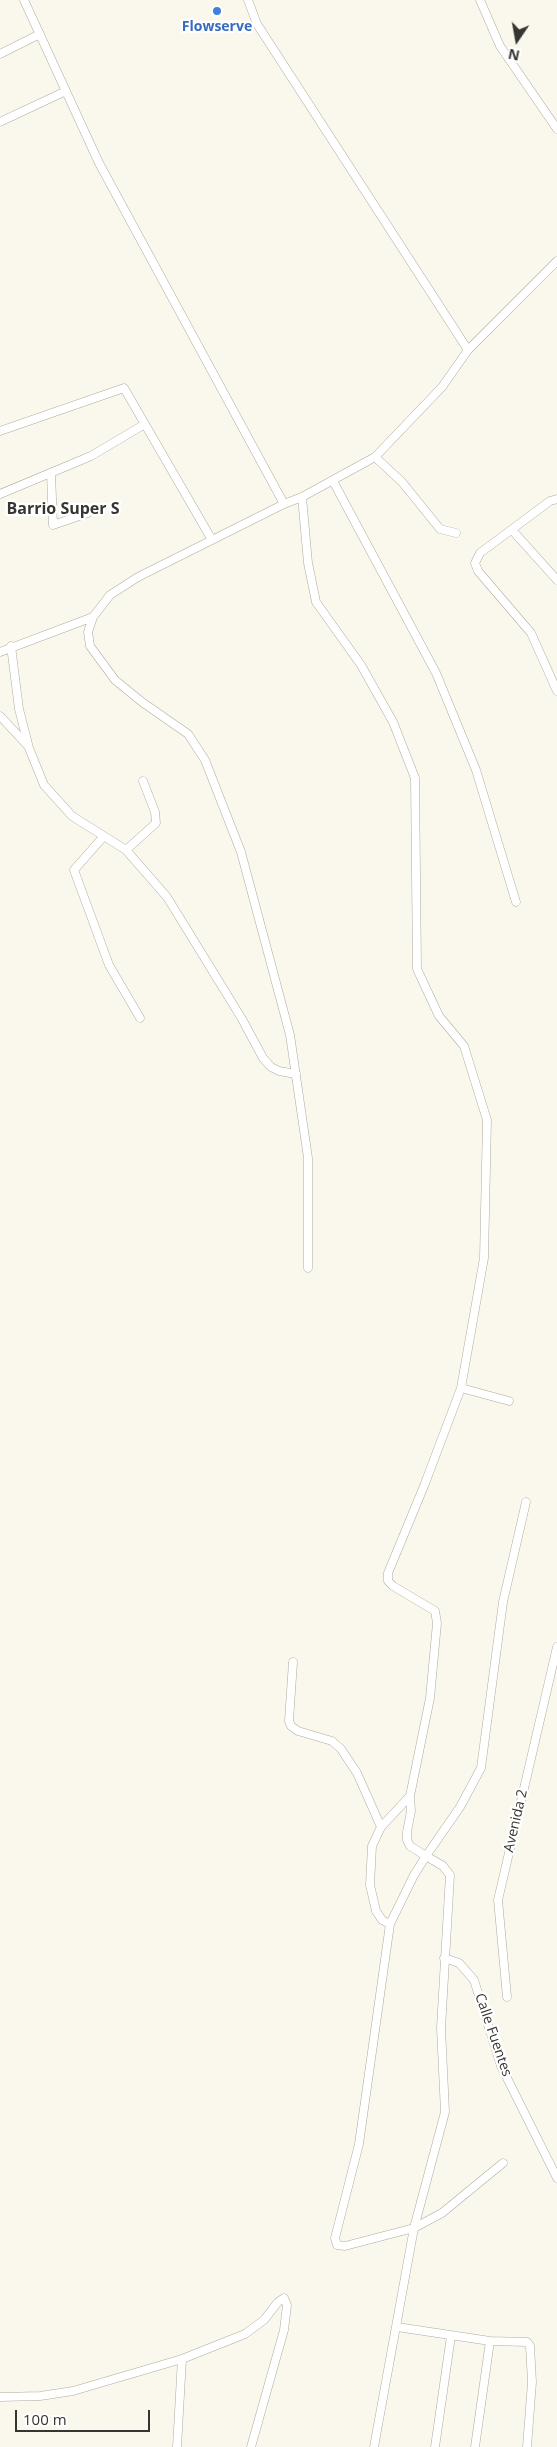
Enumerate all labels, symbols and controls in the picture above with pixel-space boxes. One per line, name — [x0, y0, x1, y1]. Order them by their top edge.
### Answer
marker: Flowserve — [211, 5, 223, 17]
north arrow — [492, 15, 542, 65]
place label: Flowserve — [182, 19, 252, 35]
text: N — [506, 45, 521, 66]
district label: Barrio Super S — [6, 499, 120, 519]
street label: Avenida 2 — [501, 1788, 531, 1854]
street label: Calle Fuentes — [471, 1991, 515, 2079]
scale bar — [18, 2400, 152, 2432]
text: 100 m — [23, 2409, 67, 2429]

